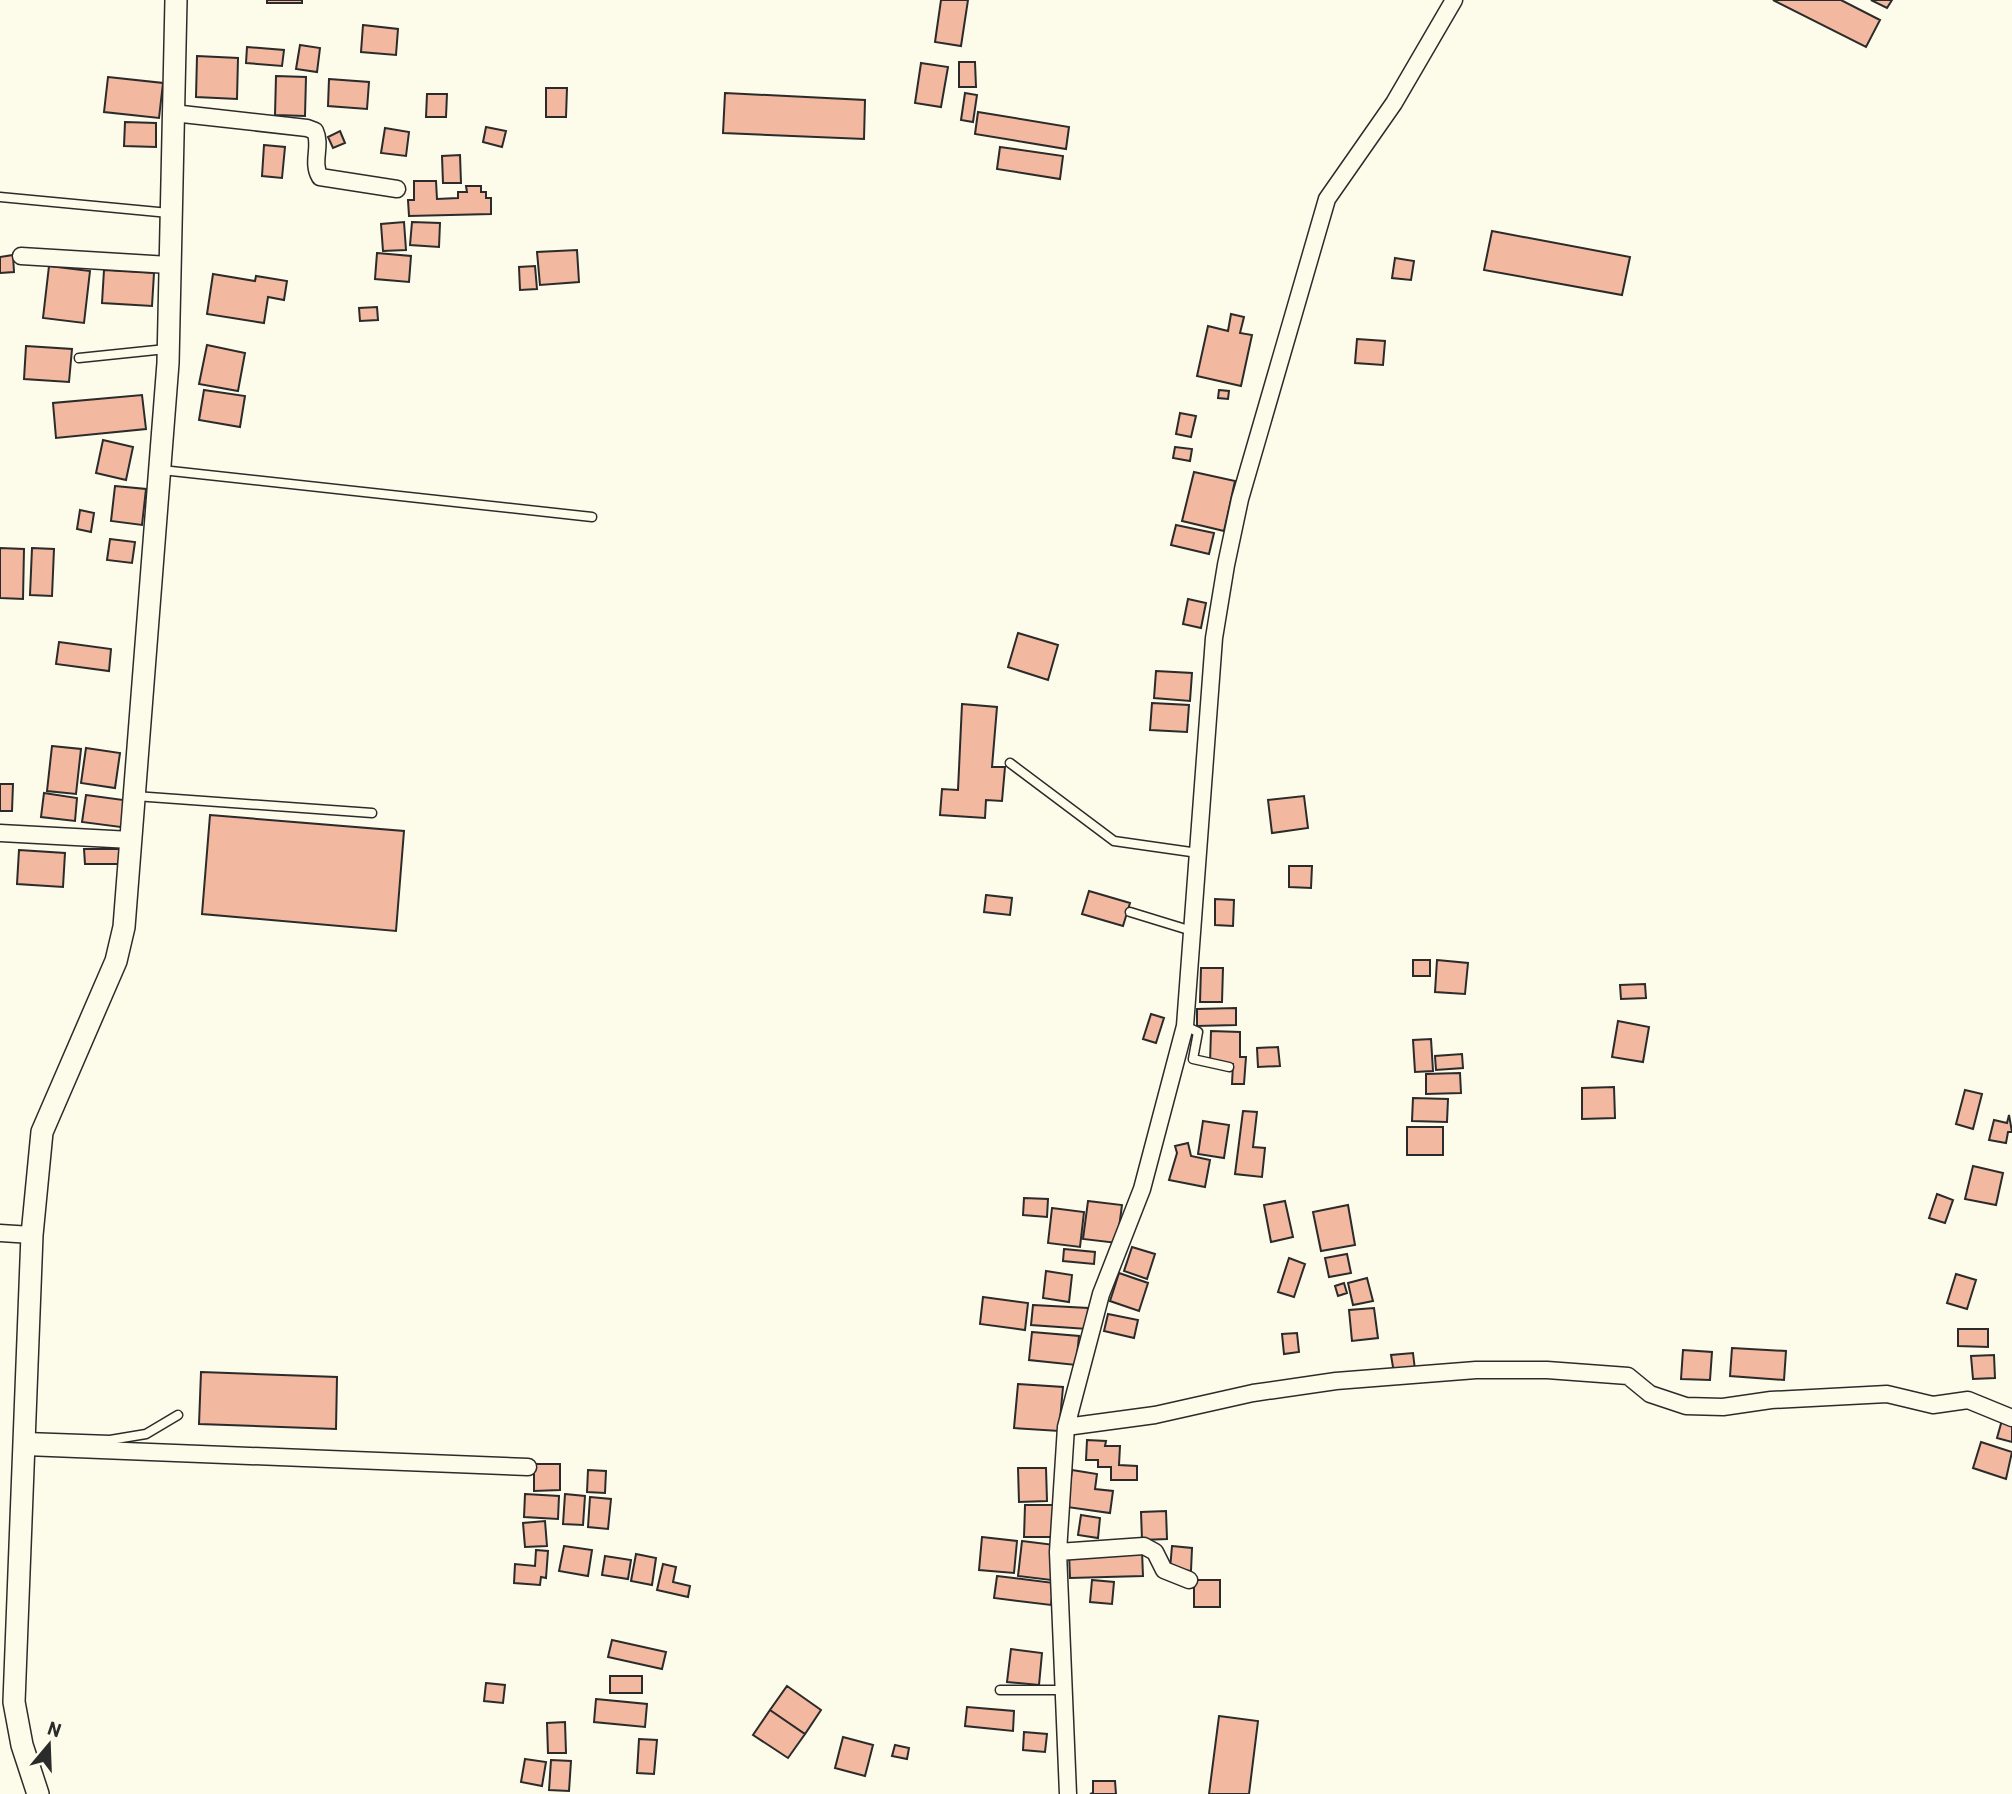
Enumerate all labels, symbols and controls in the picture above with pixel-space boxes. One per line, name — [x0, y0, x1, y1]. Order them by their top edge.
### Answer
north arrow — [14, 1710, 84, 1780]
text: N — [45, 1716, 64, 1741]

